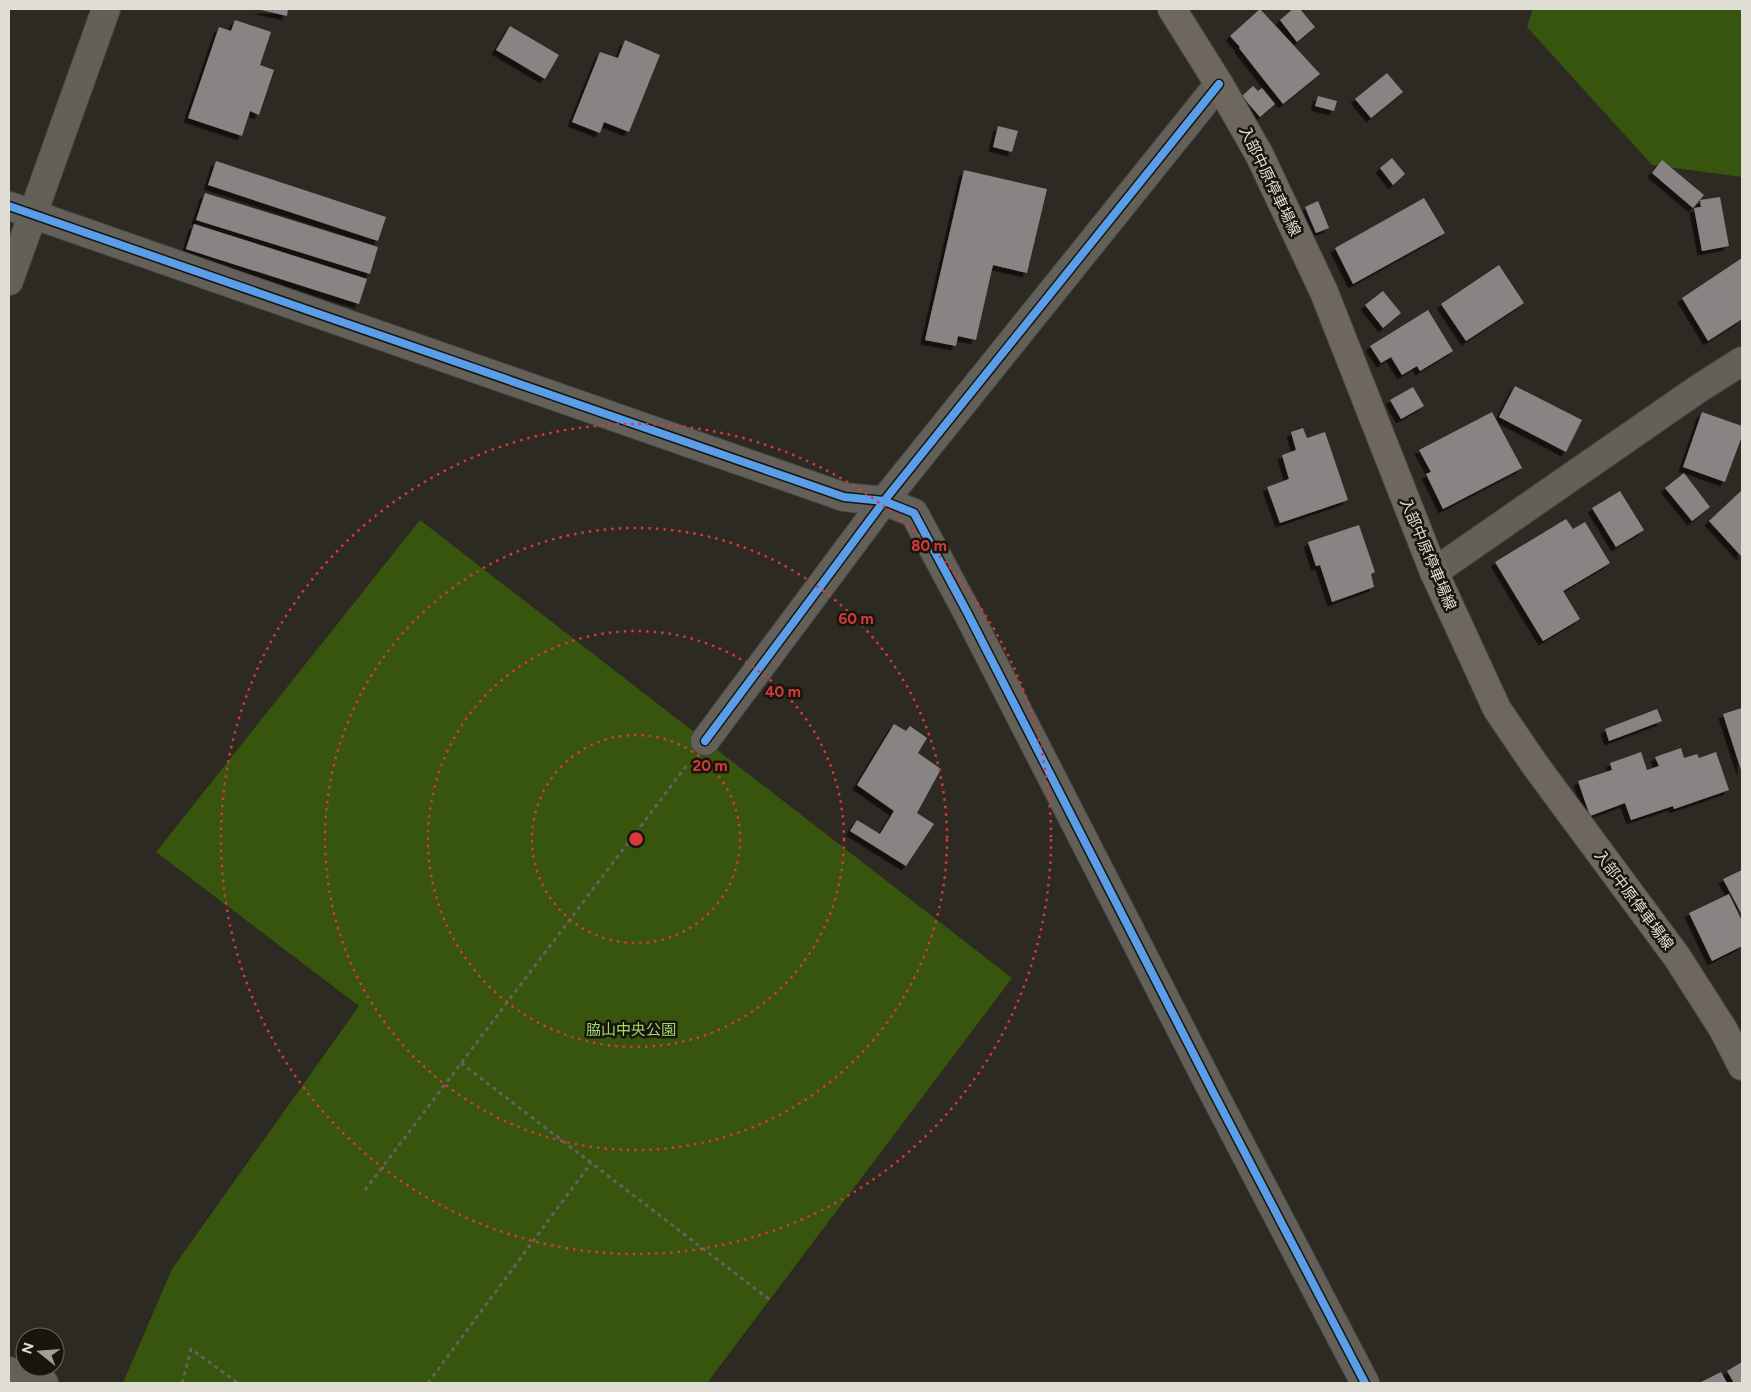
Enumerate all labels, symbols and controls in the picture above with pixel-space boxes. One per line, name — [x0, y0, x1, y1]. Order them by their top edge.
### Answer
street label: 入部中原停車場線 — [1236, 123, 1304, 239]
street label: 入部中原停車場線 — [1396, 495, 1460, 613]
text: 80 m — [911, 537, 947, 555]
text: 60 m — [838, 610, 874, 628]
text: 40 m — [765, 683, 801, 701]
text: 20 m — [692, 757, 728, 775]
centre of rings — [627, 830, 645, 848]
street label: 入部中原停車場線 — [1591, 847, 1677, 953]
park label: 脇山中央公園 — [586, 1021, 676, 1039]
north arrow — [15, 1327, 65, 1377]
text: N — [18, 1341, 38, 1356]

